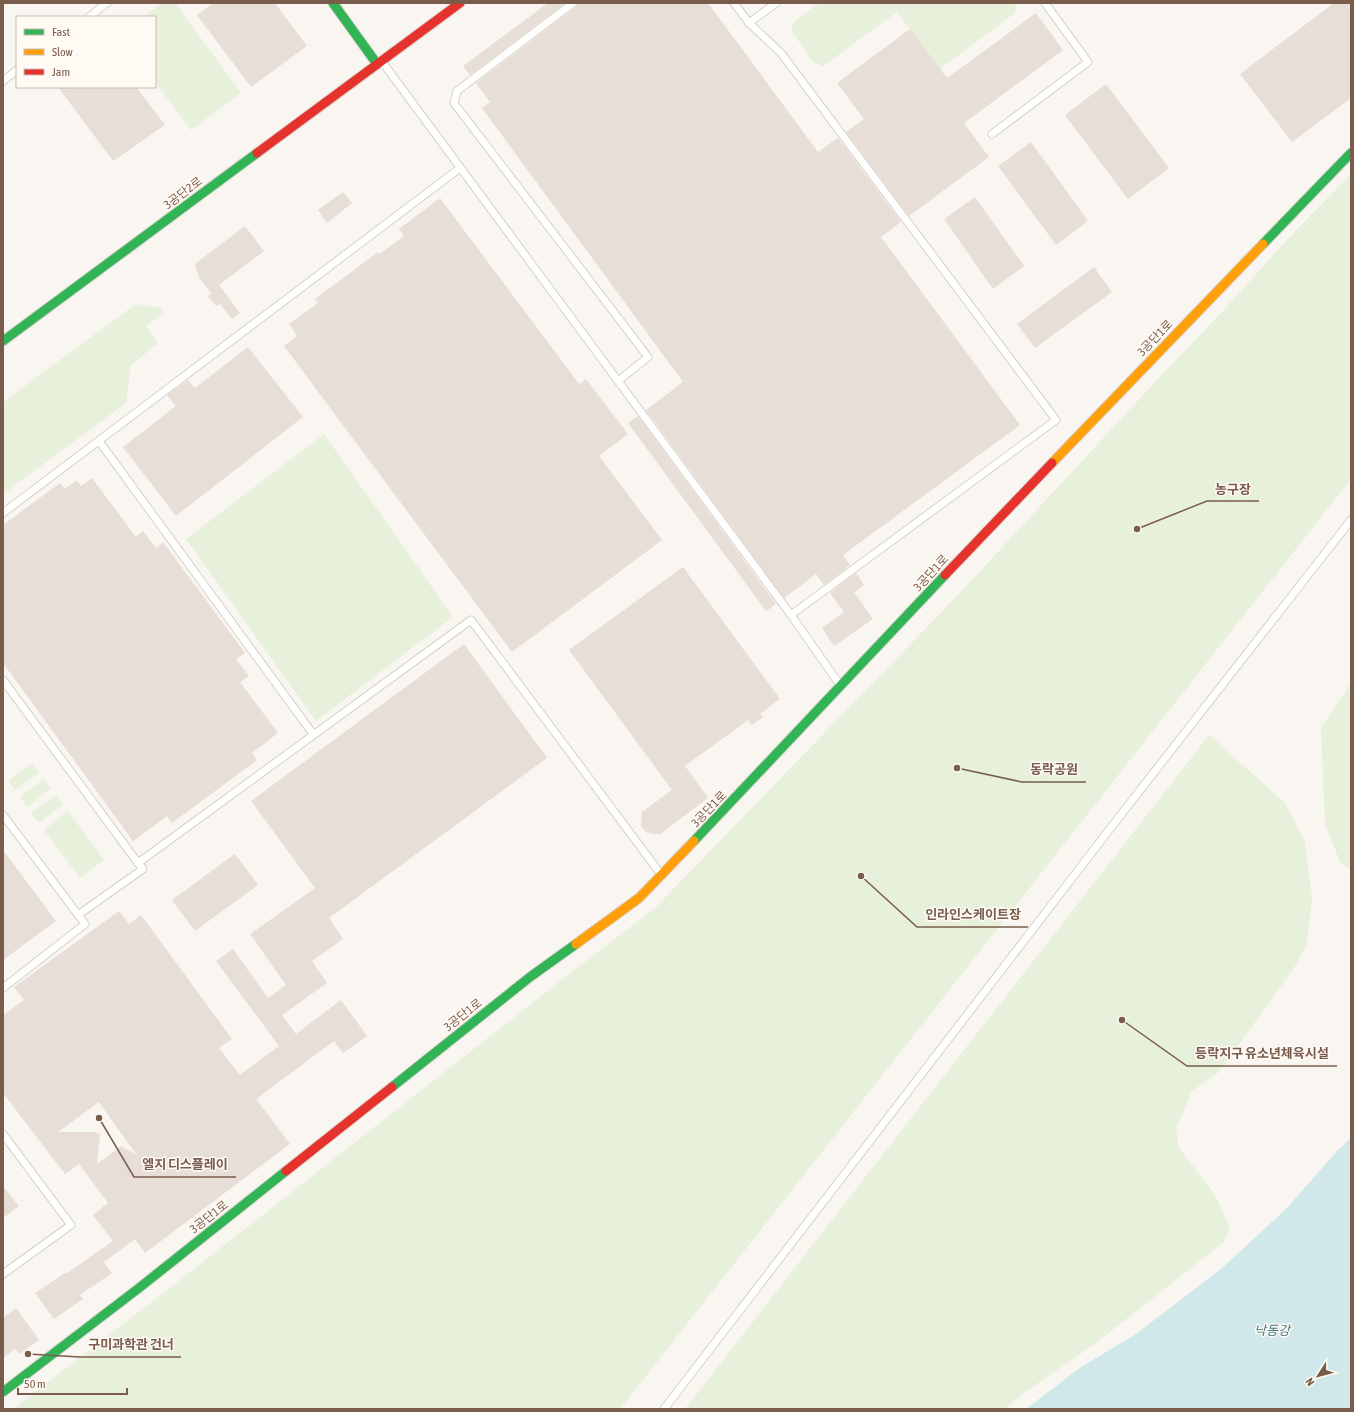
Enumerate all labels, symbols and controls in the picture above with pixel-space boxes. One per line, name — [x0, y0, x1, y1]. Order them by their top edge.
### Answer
legend — [16, 16, 156, 88]
text: Fast — [52, 25, 70, 39]
text: Slow — [52, 45, 73, 59]
text: Jam — [52, 65, 70, 79]
street label: 3공단2로 — [161, 174, 205, 212]
street label: 3공단1로 — [1135, 317, 1175, 359]
callout: 농구장 — [1207, 476, 1259, 501]
text: 농구장 — [1215, 482, 1251, 497]
street label: 3공단1로 — [911, 552, 951, 594]
callout: 동락공원 — [1022, 757, 1086, 782]
text: 동락공원 — [1030, 762, 1078, 777]
street label: 3공단1로 — [689, 788, 729, 830]
callout: 인라인스케이트장 — [917, 902, 1028, 927]
text: 인라인스케이트장 — [925, 907, 1021, 922]
street label: 3공단1로 — [441, 996, 485, 1034]
callout: 등락지구 유소년체육시설 — [1187, 1041, 1337, 1066]
text: 등락지구 유소년체육시설 — [1195, 1046, 1329, 1061]
callout: 엘지 디스플레이 — [134, 1152, 236, 1177]
text: 엘지 디스플레이 — [142, 1157, 228, 1172]
street label: 3공단1로 — [187, 1198, 231, 1236]
water label: 낙동강 — [1254, 1323, 1292, 1338]
callout: 구미과학관 건너 — [80, 1332, 181, 1357]
text: 구미과학관 건너 — [88, 1337, 174, 1352]
north arrow — [1298, 1356, 1338, 1396]
scale bar — [18, 1370, 127, 1396]
text: N — [1303, 1376, 1317, 1388]
text: 50 m — [24, 1377, 46, 1391]

